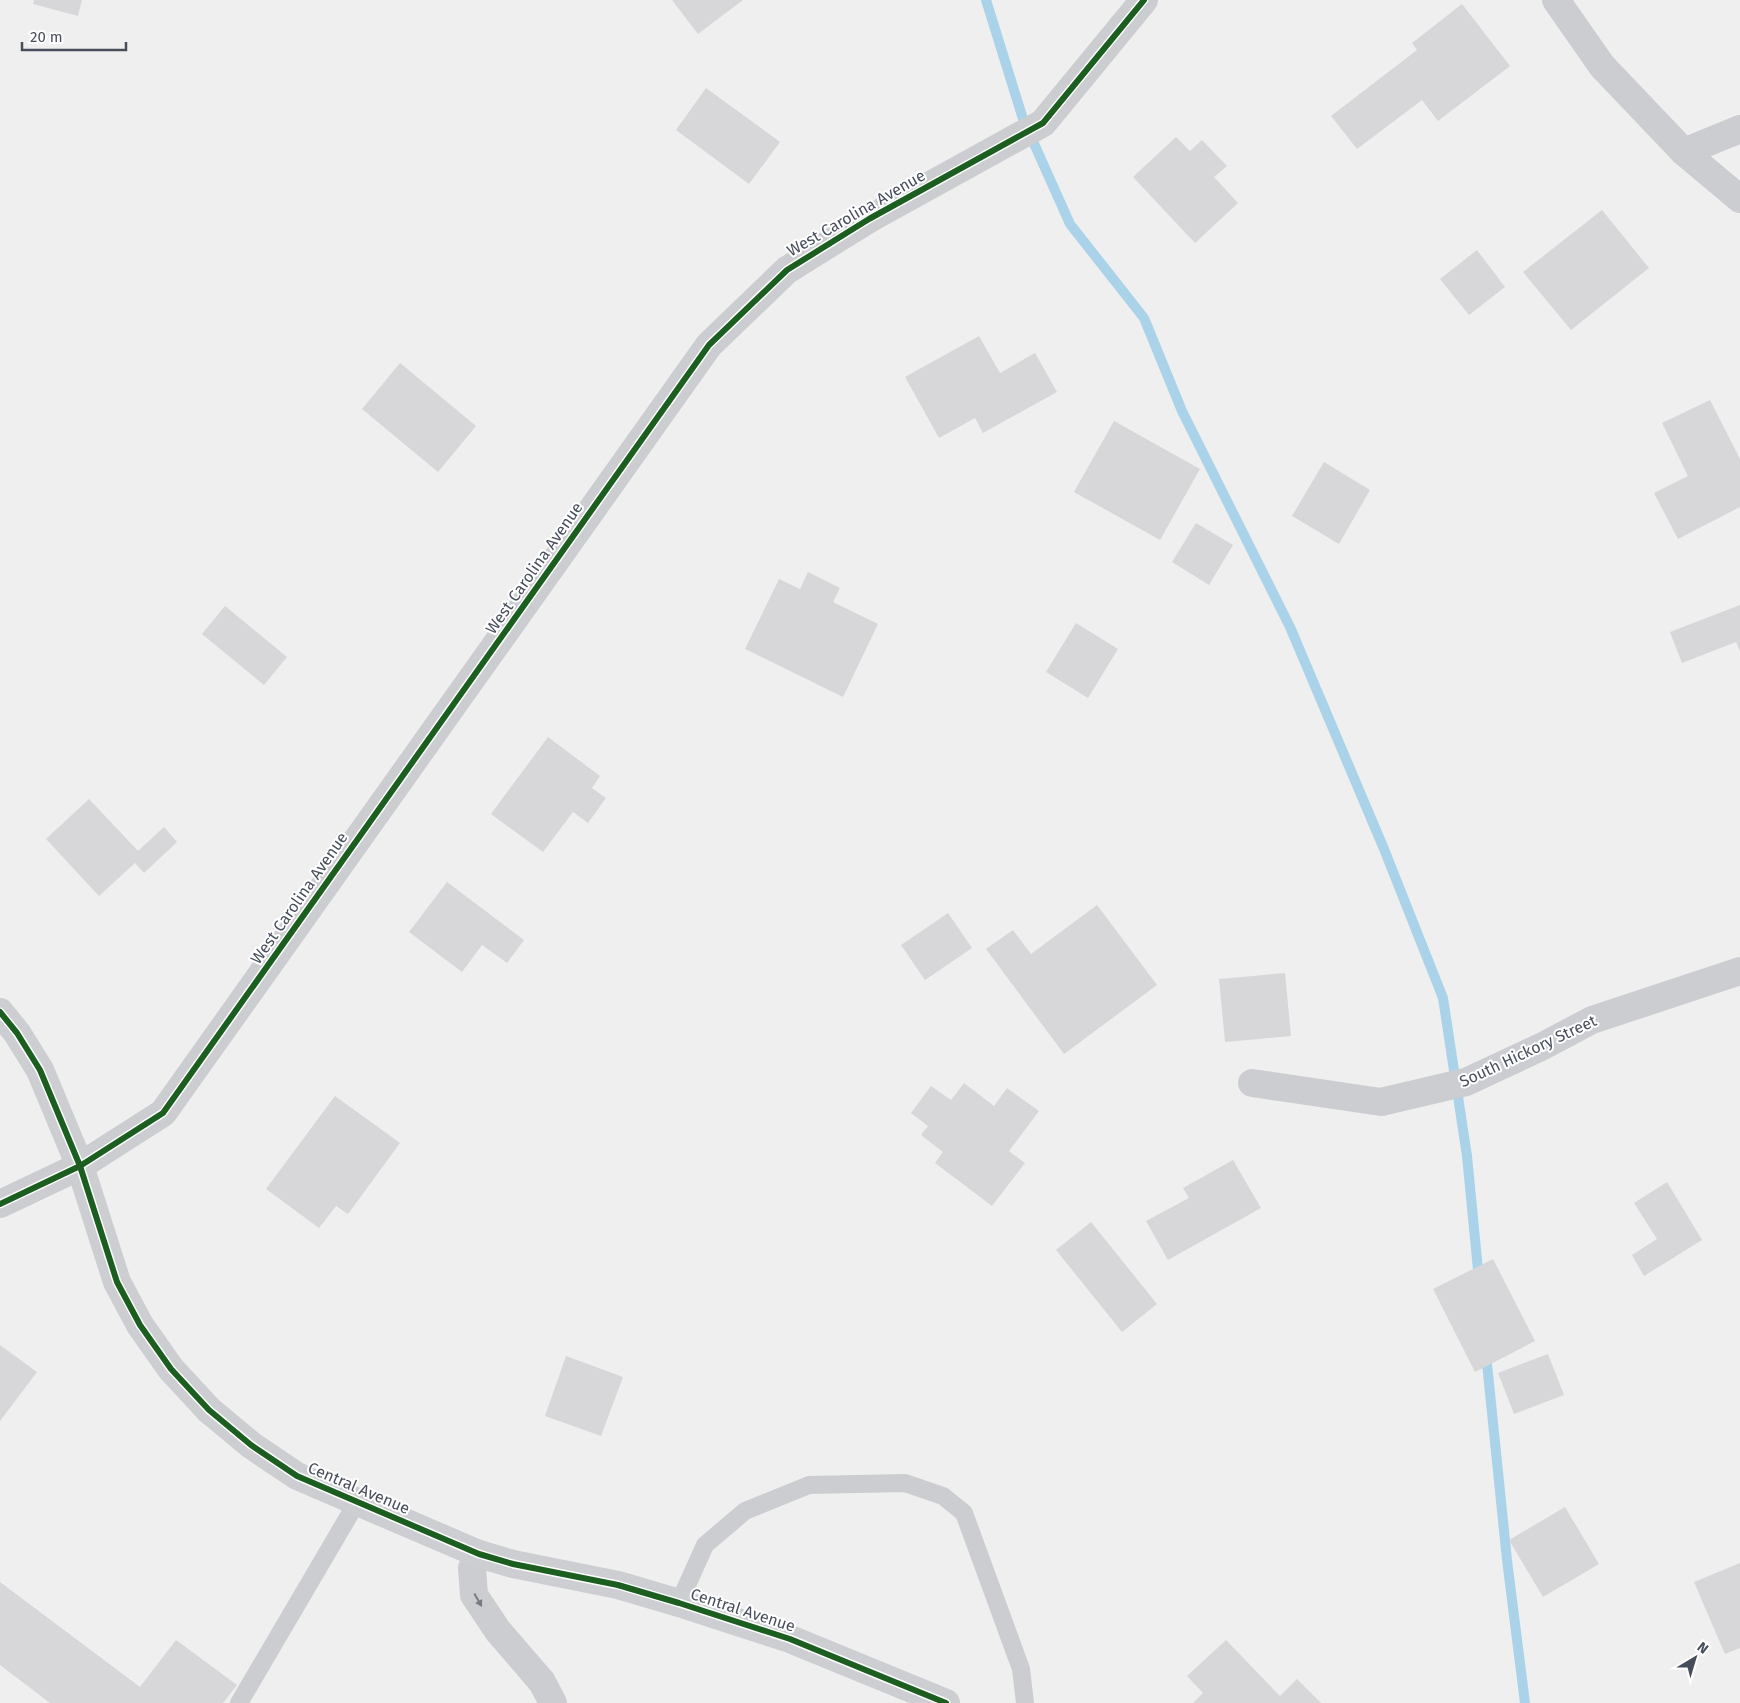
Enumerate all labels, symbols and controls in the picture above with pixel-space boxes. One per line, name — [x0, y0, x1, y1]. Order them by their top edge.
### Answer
scale bar — [22, 20, 126, 52]
text: 20 m — [30, 28, 63, 46]
street label: West Carolina Avenue — [784, 166, 928, 260]
street label: West Carolina Avenue — [481, 498, 587, 638]
street label: West Carolina Avenue — [246, 828, 352, 968]
street label: South Hickory Street — [1457, 1011, 1600, 1091]
street label: Central Avenue — [305, 1458, 413, 1518]
street label: Central Avenue — [688, 1584, 798, 1636]
one-way arrow — [474, 1593, 483, 1607]
north arrow — [1670, 1633, 1720, 1683]
text: N — [1694, 1639, 1712, 1658]

